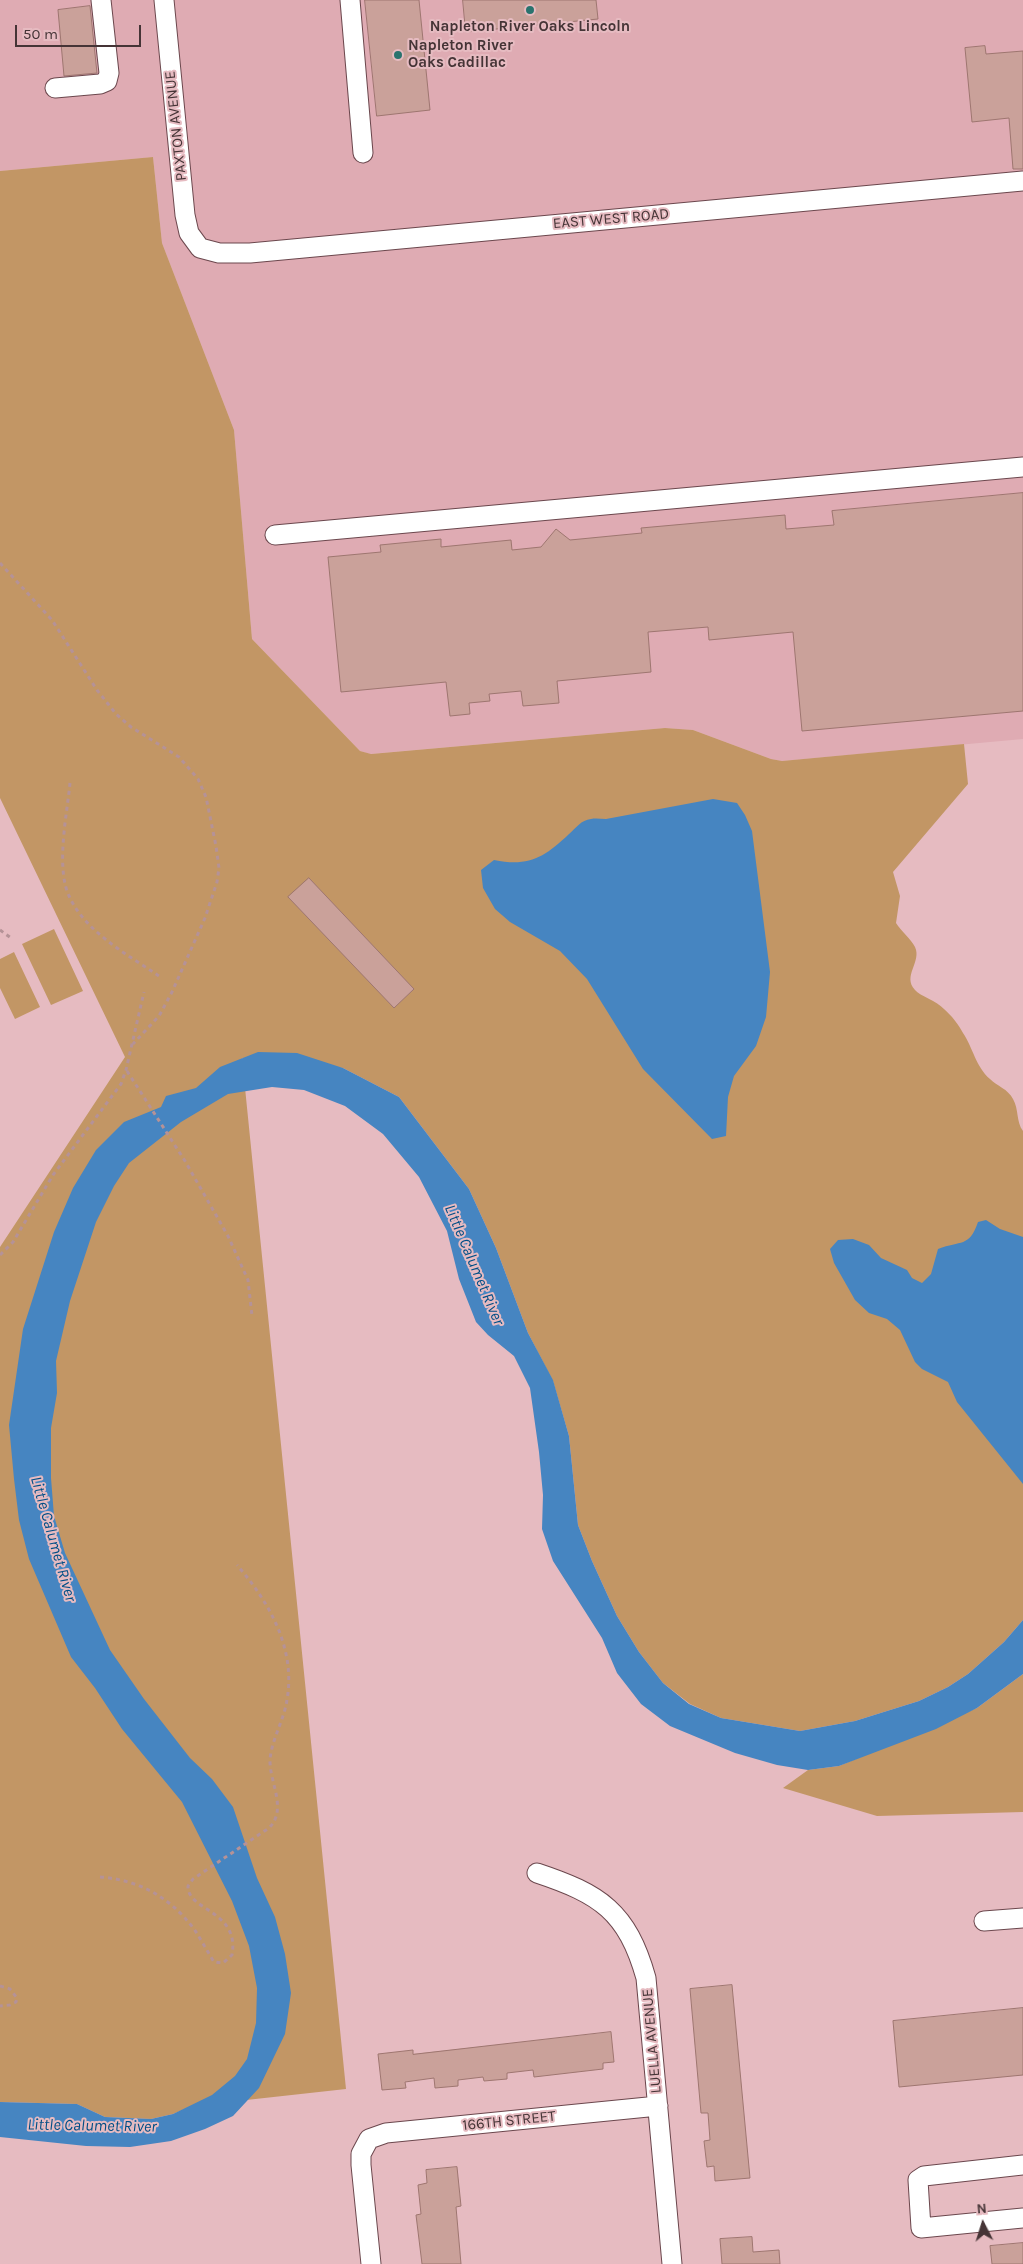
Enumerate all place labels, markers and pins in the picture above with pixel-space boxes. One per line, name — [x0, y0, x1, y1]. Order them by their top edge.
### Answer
marker: Napleton River Oaks Lincoln — [524, 4, 536, 16]
place label: Napleton River Oaks Lincoln — [430, 18, 630, 36]
place label: Napleton River Oaks Cadillac — [408, 37, 513, 72]
marker: Napleton River Oaks Cadillac — [392, 49, 404, 61]

